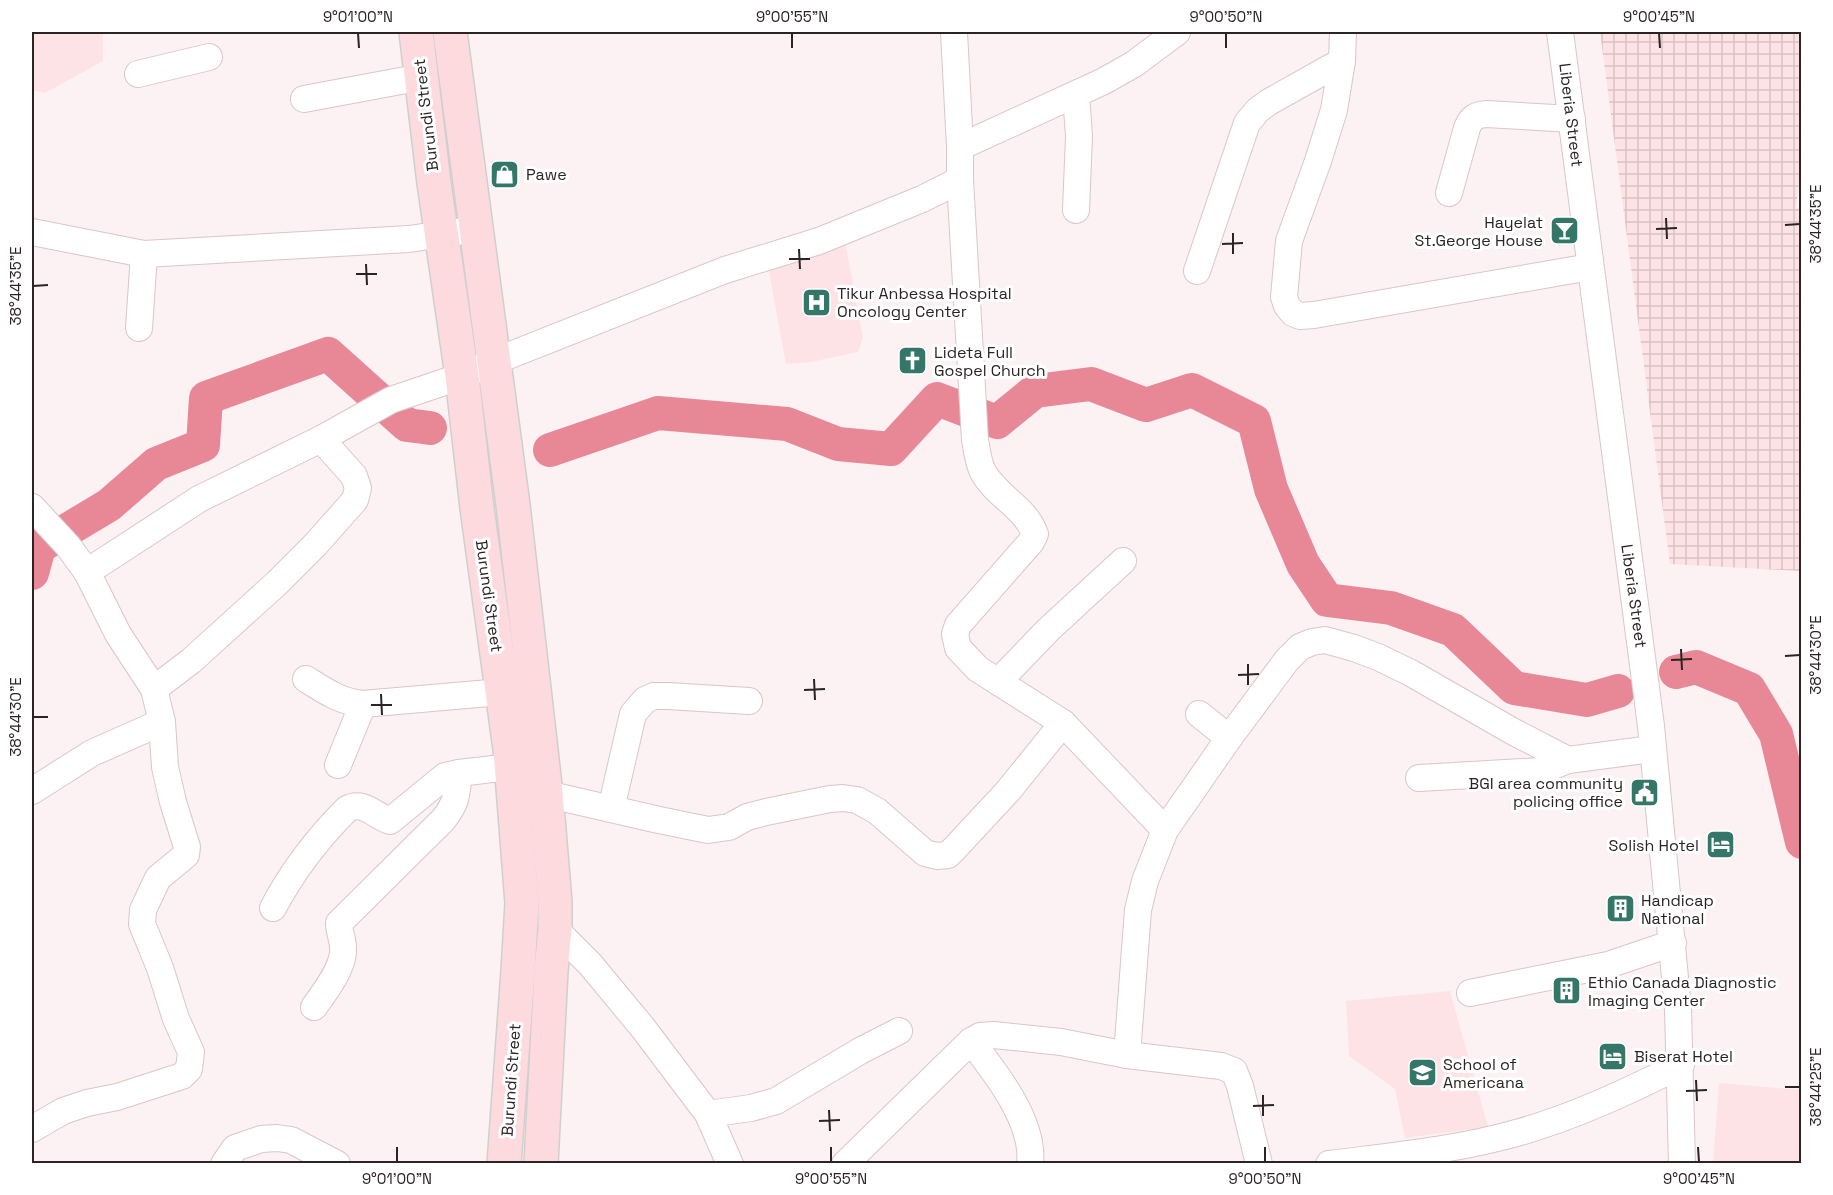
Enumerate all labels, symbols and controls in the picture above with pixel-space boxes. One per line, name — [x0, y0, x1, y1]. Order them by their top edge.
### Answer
text: 9°01'00"N — [323, 7, 393, 26]
text: 9°00'55"N — [756, 7, 828, 26]
text: 9°00'50"N — [1190, 7, 1262, 26]
text: 9°00'45"N — [1623, 7, 1695, 26]
street label: Burundi Street — [409, 58, 443, 172]
street label: Liberia Street — [1554, 62, 1588, 168]
shop icon: Pawe — [489, 158, 521, 190]
place label: Pawe — [526, 164, 567, 185]
text: 38°44'35"E — [1806, 185, 1825, 263]
place label: Hayelat St.George House — [1415, 212, 1543, 251]
bar icon: Hayelat St.George House — [1548, 215, 1580, 247]
text: 38°44'35"E — [6, 247, 25, 325]
place label: Tikur Anbessa Hospital Oncology Center — [837, 283, 1012, 322]
hospital icon: Tikur Anbessa Hospital Oncology Center — [800, 286, 832, 318]
place label: Lideta Full Gospel Church — [934, 342, 1046, 381]
church icon: Lideta Full Gospel Church — [897, 345, 929, 377]
street label: Burundi Street — [471, 538, 507, 654]
street label: Liberia Street — [1616, 543, 1652, 649]
text: 38°44'30"E — [1806, 615, 1825, 695]
text: 38°44'30"E — [6, 677, 25, 757]
place label: BGI area community policing office — [1469, 773, 1623, 812]
public building icon: BGI area community policing office — [1628, 776, 1660, 808]
hotel icon: Solish Hotel — [1704, 829, 1736, 861]
place label: Solish Hotel — [1609, 835, 1699, 856]
place label: Handicap National — [1641, 890, 1714, 929]
building icon: Handicap National — [1604, 893, 1636, 925]
place label: Ethio Canada Diagnostic Imaging Center — [1588, 972, 1777, 1011]
building icon: Ethio Canada Diagnostic Imaging Center — [1551, 975, 1583, 1007]
street label: Burundi Street — [497, 1023, 525, 1137]
hotel icon: Biserat Hotel — [1597, 1040, 1629, 1072]
place label: Biserat Hotel — [1634, 1046, 1733, 1067]
text: 38°44'25"E — [1806, 1048, 1825, 1126]
place label: School of Americana — [1443, 1054, 1524, 1093]
school or university icon: School of Americana — [1406, 1057, 1438, 1089]
text: 9°01'00"N — [362, 1169, 432, 1188]
text: 9°00'55"N — [795, 1169, 867, 1188]
text: 9°00'50"N — [1229, 1169, 1301, 1188]
text: 9°00'45"N — [1663, 1169, 1735, 1188]

